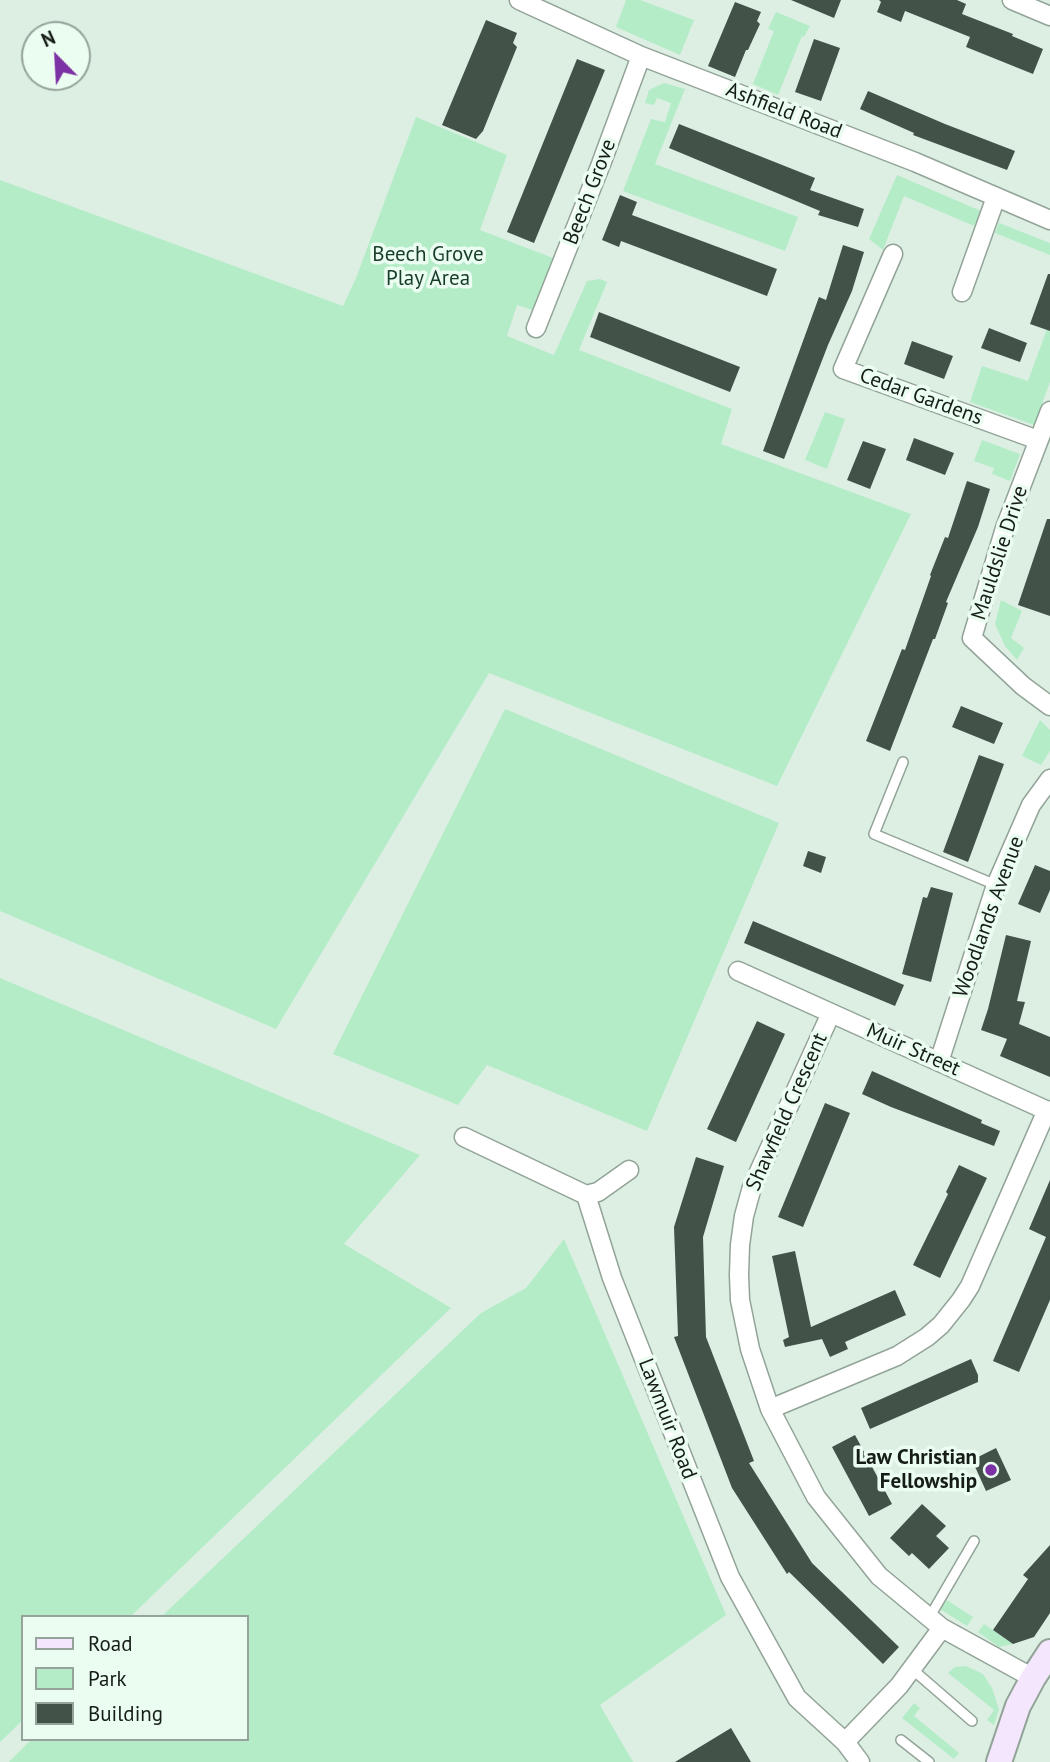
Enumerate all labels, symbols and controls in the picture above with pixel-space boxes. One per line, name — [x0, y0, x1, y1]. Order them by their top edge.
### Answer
north arrow — [21, 21, 91, 91]
text: N — [38, 25, 59, 52]
street label: Ashfield Road — [722, 77, 846, 145]
street label: Beech Grove — [558, 136, 622, 248]
park label: Beech Grove Play Area — [372, 242, 484, 292]
street label: Cedar Gardens — [856, 363, 986, 431]
street label: Mauldslie Drive — [966, 483, 1034, 623]
street label: Woodlands Avenue — [948, 833, 1030, 1001]
street label: Muir Street — [862, 1018, 964, 1082]
street label: Shawfield Crescent — [741, 1029, 833, 1195]
street label: Lawmuir Road — [632, 1355, 702, 1483]
place label: Law Christian Fellowship — [855, 1445, 977, 1495]
marker: Law Christian Fellowship — [983, 1462, 999, 1478]
legend — [21, 1615, 248, 1741]
text: Road — [88, 1630, 132, 1657]
text: Park — [88, 1665, 127, 1692]
text: Building — [88, 1700, 163, 1727]

